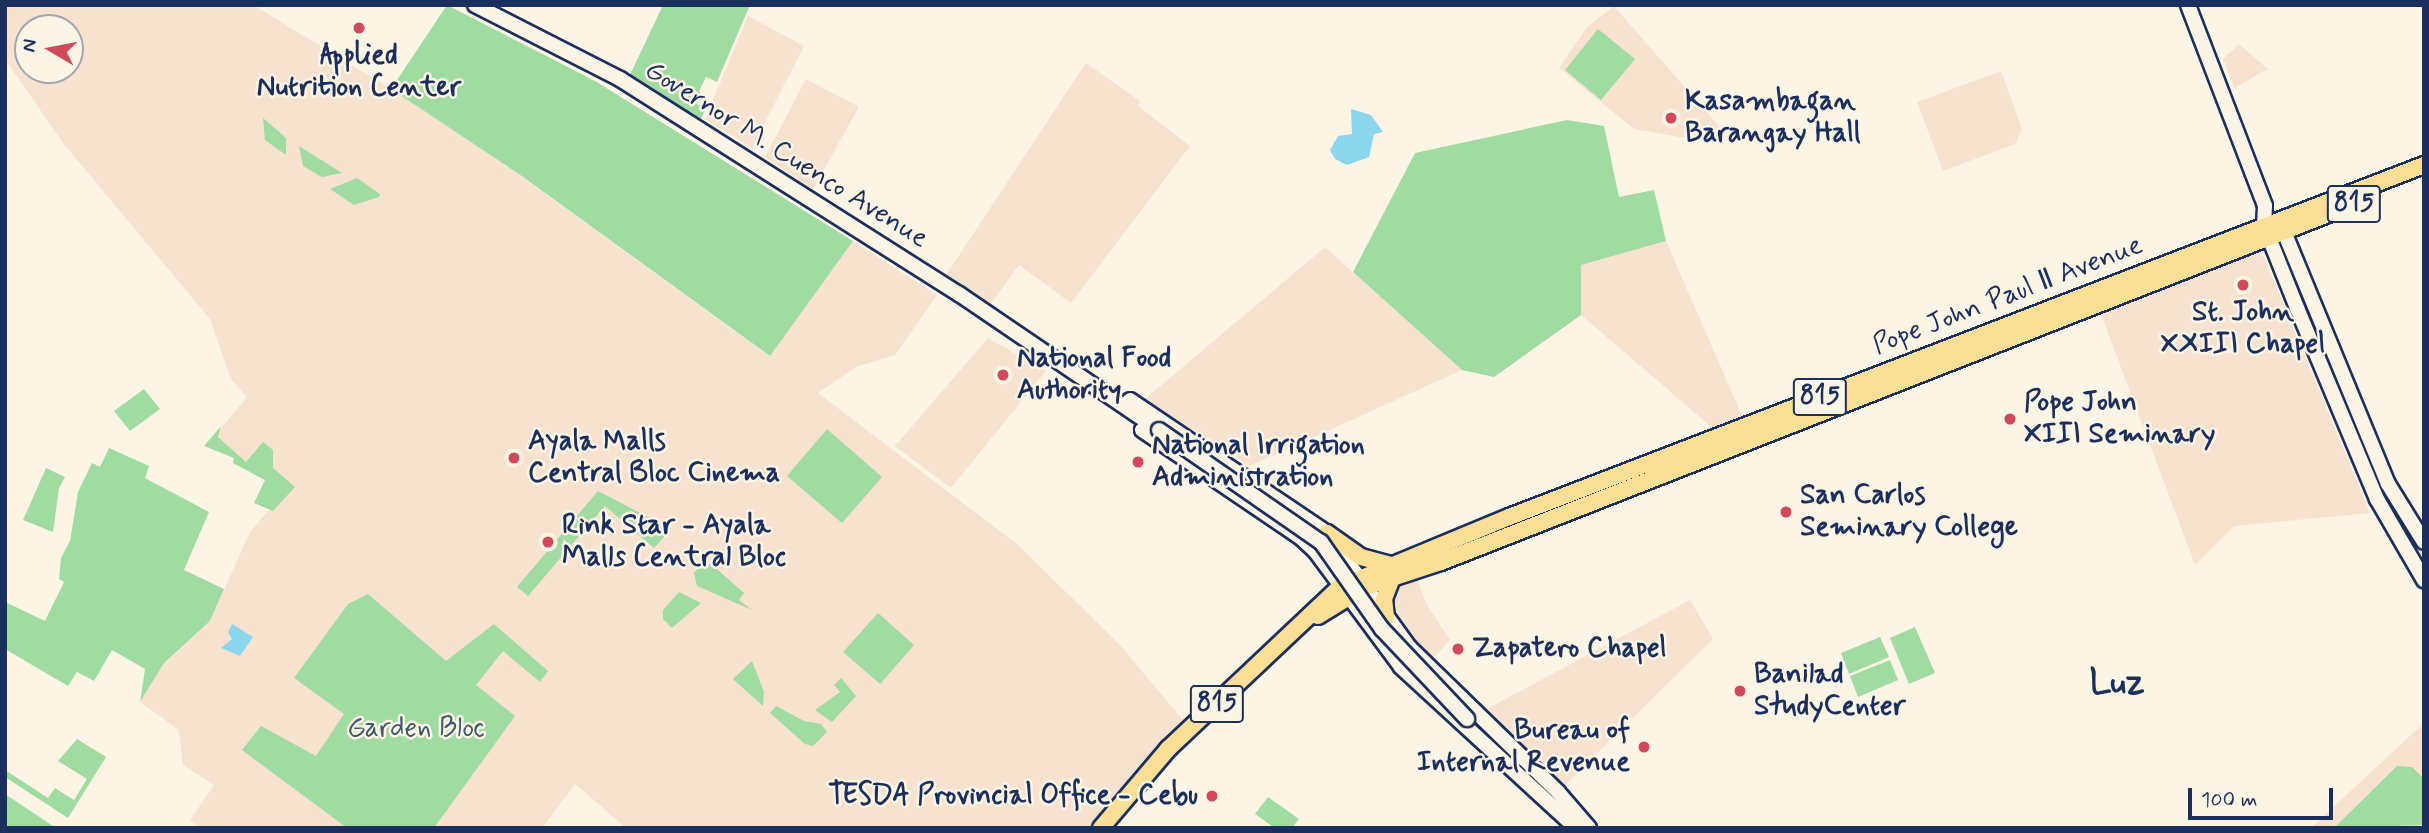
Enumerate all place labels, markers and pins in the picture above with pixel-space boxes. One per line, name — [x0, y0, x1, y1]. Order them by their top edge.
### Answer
marker: Applied Nutrition Center — [351, 20, 367, 36]
place label: Applied Nutrition Center — [259, 39, 459, 105]
place label: Kasambagan Barangay Hall — [1685, 85, 1859, 151]
marker: Kasambagan Barangay Hall — [1663, 110, 1679, 126]
marker: St. John XXIII Chapel — [2235, 277, 2251, 293]
place label: St. John XXIII Chapel — [2161, 296, 2325, 362]
place label: National Food Authority — [1017, 342, 1173, 408]
marker: National Food Authority — [995, 367, 1011, 383]
place label: Pope John XIII Seminary — [2024, 386, 2215, 452]
marker: Pope John XIII Seminary — [2002, 411, 2018, 427]
place label: Ayala Malls Central Bloc Cinema — [528, 425, 786, 491]
place label: National Irrigation Administration — [1152, 429, 1375, 495]
marker: Ayala Malls Central Bloc Cinema — [506, 450, 522, 466]
marker: National Irrigation Administration — [1130, 454, 1146, 470]
place label: San Carlos Seminary College — [1800, 479, 2017, 545]
marker: San Carlos Seminary College — [1778, 504, 1794, 520]
place label: Rink Star - Ayala Malls Central Bloc — [562, 509, 782, 575]
marker: Rink Star - Ayala Malls Central Bloc — [540, 534, 556, 550]
place label: Zapatero Chapel — [1472, 632, 1667, 666]
marker: Zapatero Chapel — [1450, 641, 1466, 657]
place label: Banilad StudyCenter — [1754, 658, 1906, 724]
marker: Banilad StudyCenter — [1732, 683, 1748, 699]
place label: Bureau of Internal Revenue — [1413, 714, 1630, 780]
marker: Bureau of Internal Revenue — [1636, 739, 1652, 755]
place label: TESDA Provincial Office - Cebu — [829, 779, 1198, 813]
marker: TESDA Provincial Office - Cebu — [1204, 788, 1220, 804]

